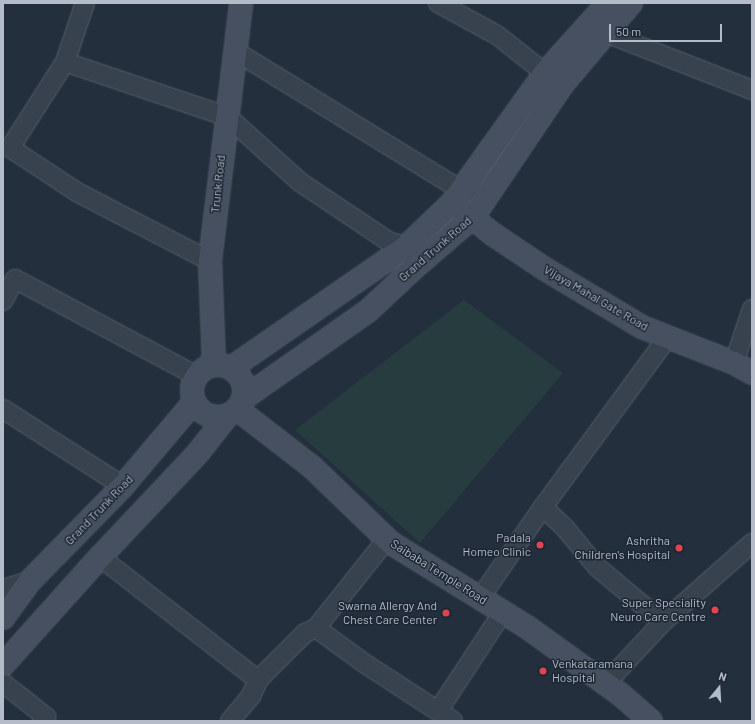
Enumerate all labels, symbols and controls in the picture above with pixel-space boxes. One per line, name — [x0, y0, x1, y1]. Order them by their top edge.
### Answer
scale bar — [611, 16, 724, 42]
text: 50 m — [616, 24, 641, 38]
street label: Trunk Road — [208, 154, 228, 214]
street label: Grand Trunk Road — [396, 214, 474, 284]
street label: Vijaya Mahal Gate Road — [541, 262, 651, 334]
street label: Grand Trunk Road — [62, 472, 136, 548]
place label: Padala Homeo Clinic — [463, 531, 531, 559]
place label: Ashritha Children's Hospital — [575, 534, 670, 562]
street label: Saibaba Temple Road — [388, 536, 490, 608]
marker: Padala Homeo Clinic — [534, 539, 546, 551]
marker: Ashritha Children's Hospital — [673, 542, 685, 554]
place label: Super Speciality Neuro Care Centre — [610, 596, 706, 624]
place label: Swarna Allergy And Chest Care Center — [338, 599, 437, 627]
marker: Super Speciality Neuro Care Centre — [709, 604, 721, 616]
marker: Swarna Allergy And Chest Care Center — [440, 607, 452, 619]
place label: Venkataramana Hospital — [552, 657, 633, 685]
marker: Venkataramana Hospital — [537, 665, 549, 677]
north arrow — [699, 668, 739, 708]
text: N — [717, 669, 728, 683]

